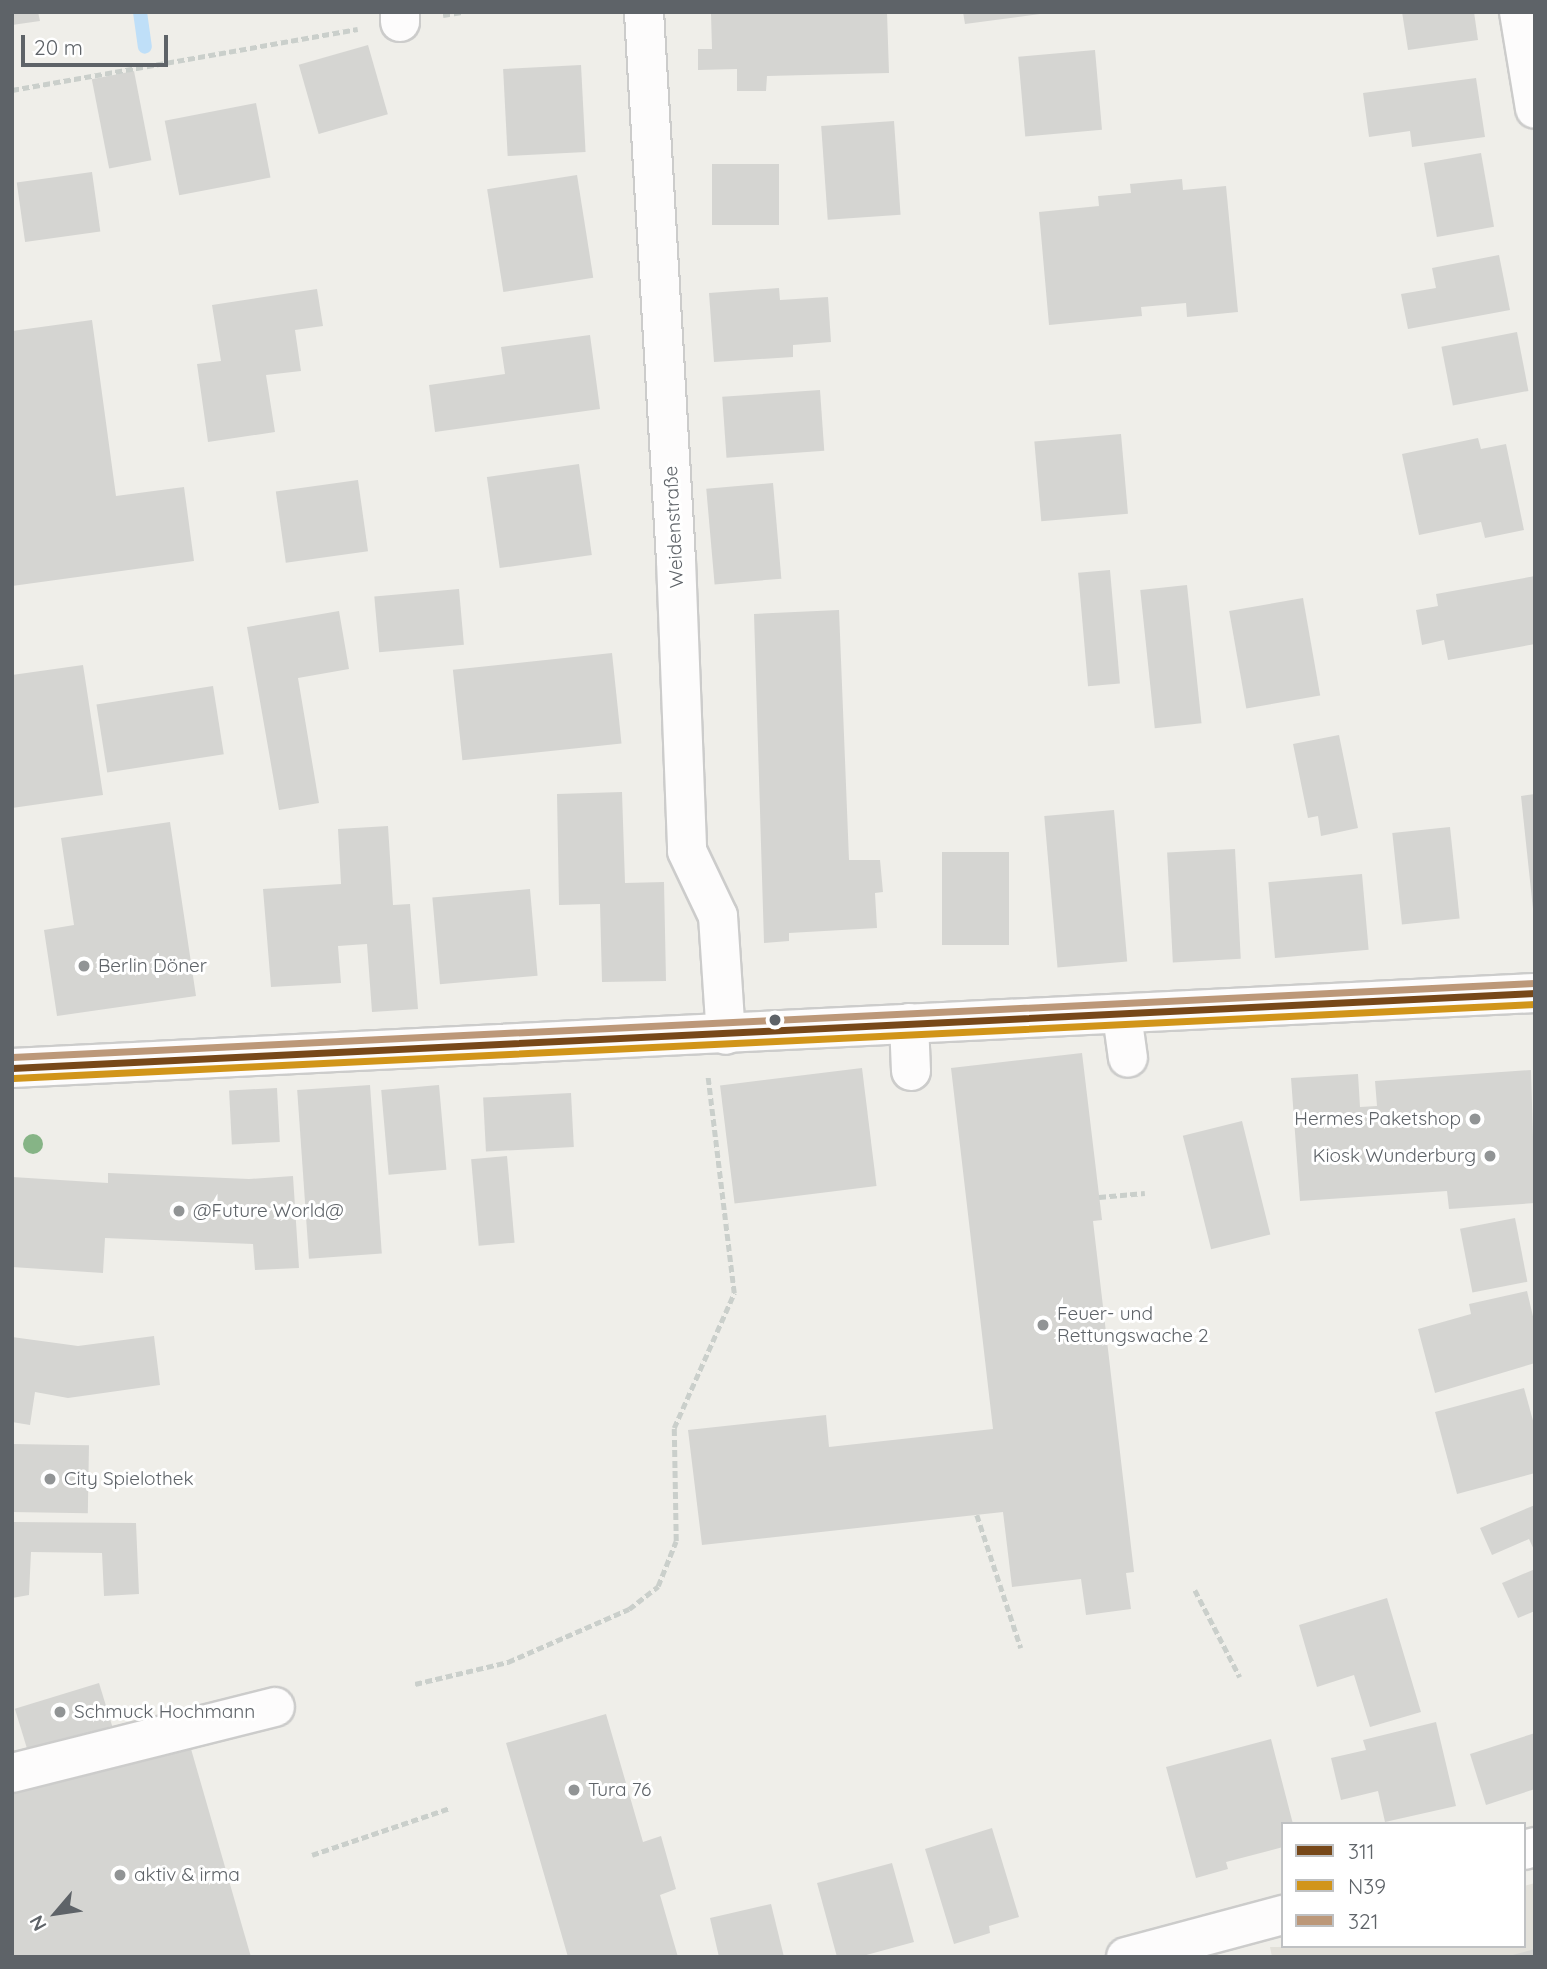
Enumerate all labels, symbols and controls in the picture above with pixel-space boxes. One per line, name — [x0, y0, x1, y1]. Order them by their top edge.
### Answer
scale bar — [24, 21, 172, 65]
text: 20 m — [34, 34, 83, 60]
street label: Weidenstraße — [659, 465, 689, 589]
place label: Berlin Döner — [98, 955, 207, 977]
marker: Berlin Döner — [76, 958, 92, 974]
unlabelled marker — [768, 1013, 782, 1027]
place label: Hermes Paketshop — [1294, 1108, 1461, 1130]
marker: Hermes Paketshop — [1467, 1111, 1483, 1127]
place label: Kiosk Wunderburg — [1313, 1145, 1476, 1167]
marker: Kiosk Wunderburg — [1482, 1148, 1498, 1164]
place label: @Future World@ — [193, 1200, 344, 1222]
marker: @Future World@ — [171, 1203, 187, 1219]
place label: Feuer- und Rettungswache 2 — [1057, 1303, 1209, 1347]
marker: Feuer- und Rettungswache 2 — [1035, 1317, 1051, 1333]
place label: City Spielothek — [64, 1468, 194, 1490]
marker: City Spielothek — [42, 1471, 58, 1487]
place label: Schmuck Hochmann — [74, 1701, 255, 1723]
marker: Schmuck Hochmann — [52, 1704, 68, 1720]
place label: Tura 76 — [588, 1779, 651, 1801]
marker: Tura 76 — [566, 1782, 582, 1798]
legend — [1281, 1822, 1526, 1948]
text: 311 — [1348, 1838, 1375, 1864]
place label: aktiv & irma — [134, 1864, 240, 1886]
marker: aktiv & irma — [112, 1867, 128, 1883]
text: N39 — [1348, 1873, 1386, 1899]
north arrow — [21, 1878, 91, 1948]
text: 321 — [1348, 1908, 1378, 1934]
text: N — [24, 1911, 52, 1935]

